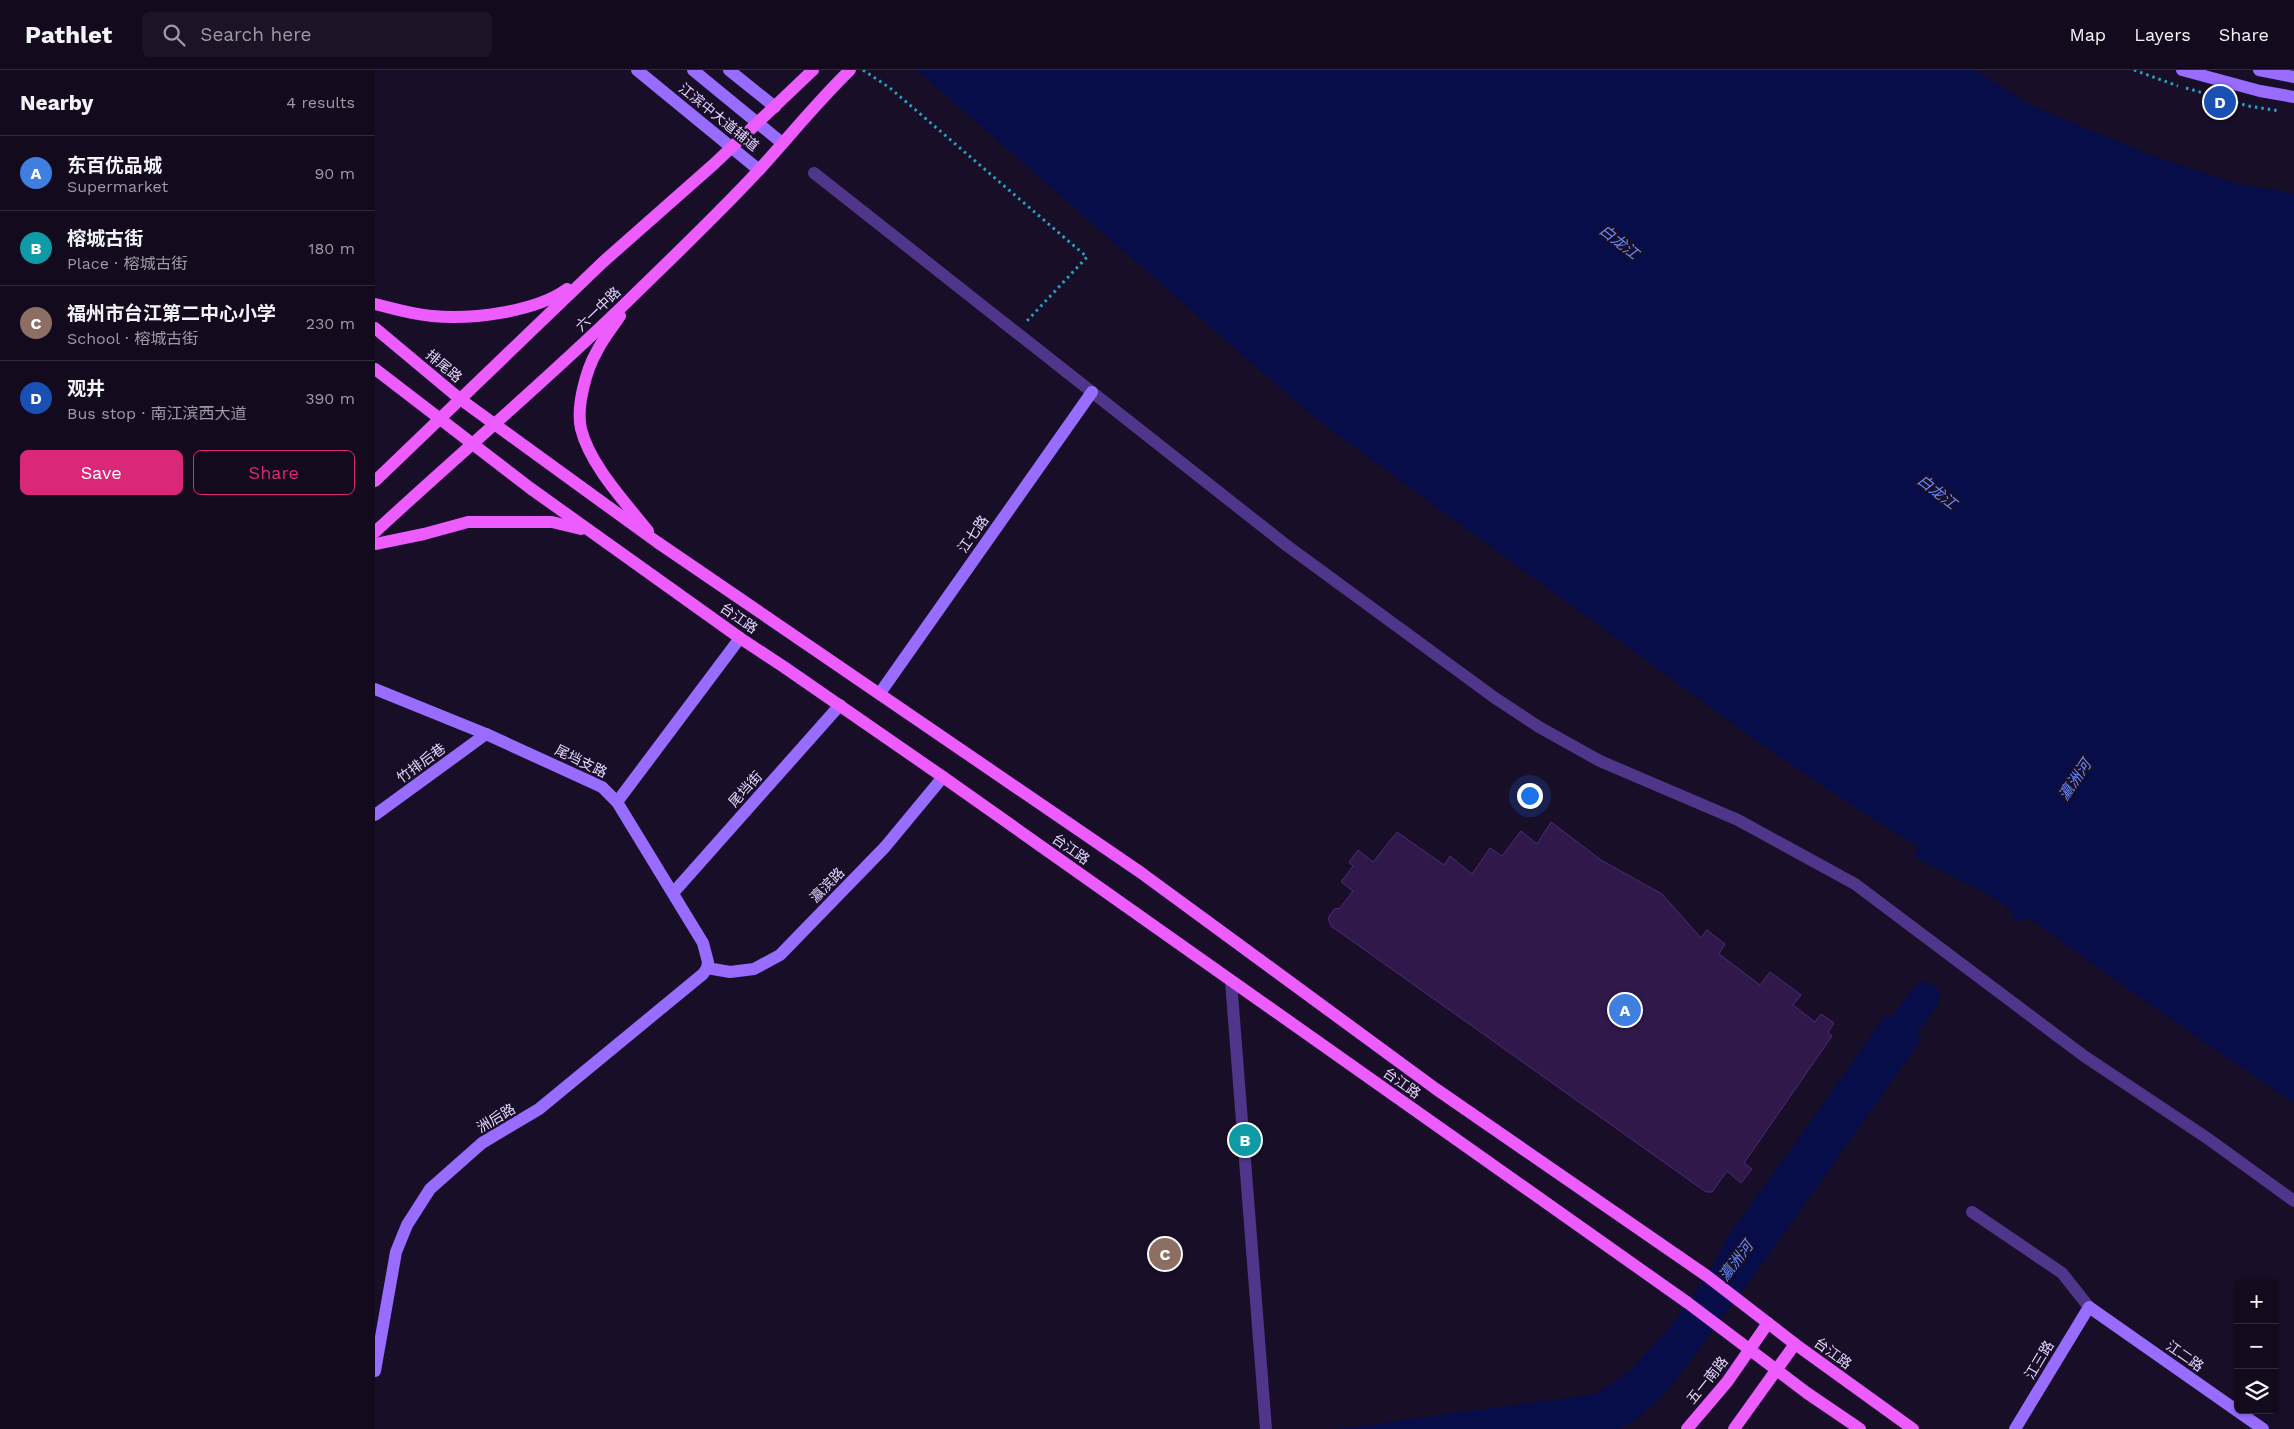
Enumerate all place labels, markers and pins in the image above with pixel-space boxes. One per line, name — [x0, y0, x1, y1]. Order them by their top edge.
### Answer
pin: D — [2204, 83, 2236, 121]
pin: A — [1609, 991, 1641, 1029]
pin: B — [1229, 1121, 1261, 1159]
pin: C — [1149, 1235, 1181, 1273]

